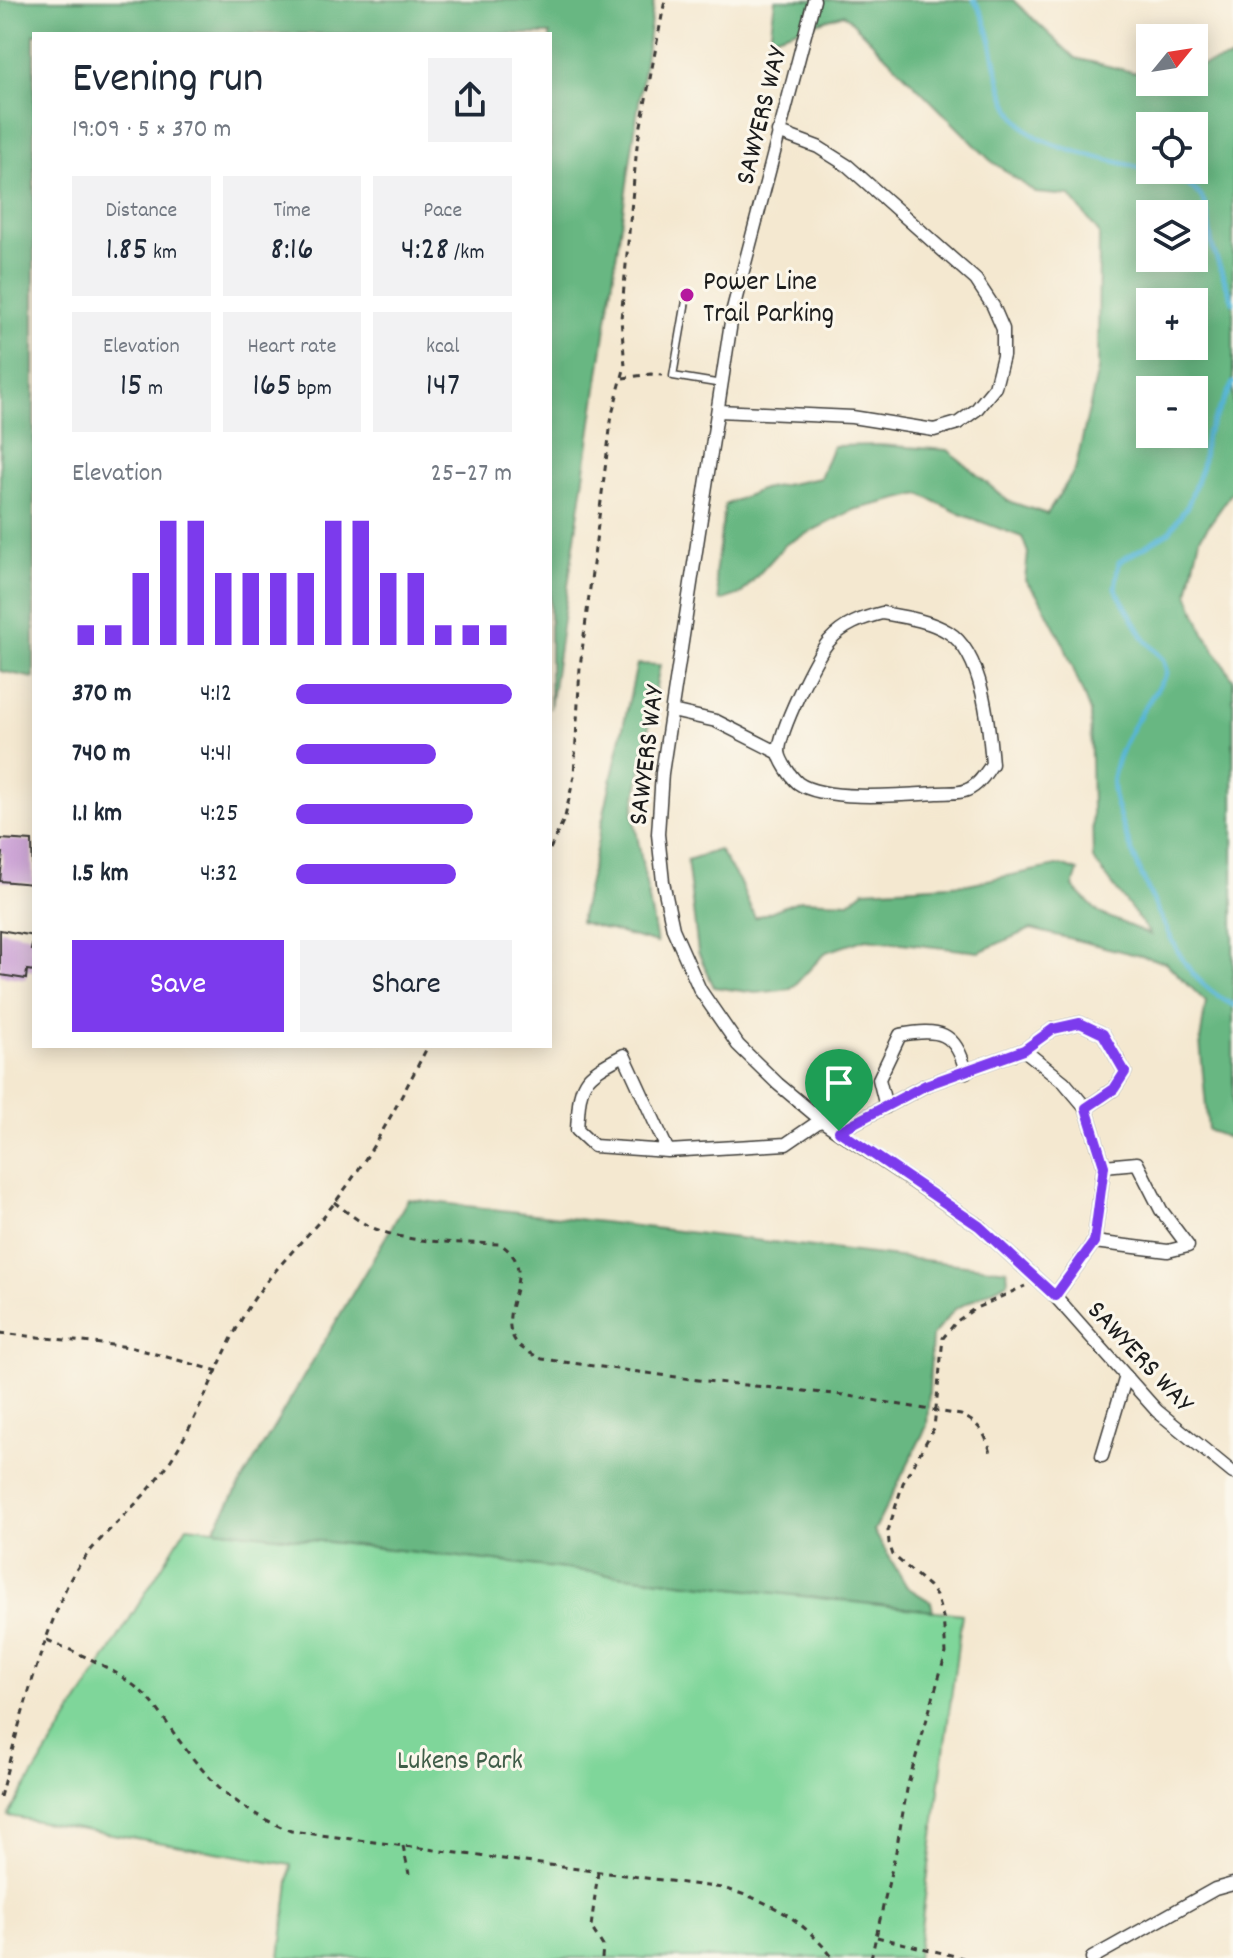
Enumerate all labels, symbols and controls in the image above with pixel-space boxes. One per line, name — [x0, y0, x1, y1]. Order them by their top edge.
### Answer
north arrow — [1136, 24, 1208, 96]
map controls — [1136, 24, 1208, 448]
street label: SAWYERS WAY — [727, 42, 800, 189]
text: Evening run — [72, 50, 263, 113]
button: share — [428, 58, 512, 142]
text: 19:09 · 5 × 370 m — [72, 112, 231, 149]
button: locate — [1136, 112, 1208, 184]
text: Distance — [105, 196, 177, 227]
text: Time — [273, 196, 311, 227]
text: Pace — [423, 196, 462, 227]
button: layers — [1136, 200, 1208, 272]
text: 1.85 — [106, 227, 148, 276]
text: 8:16 — [270, 227, 314, 276]
text: 4:28 — [401, 227, 449, 276]
text: km — [148, 238, 177, 269]
text: /km — [449, 238, 485, 269]
place label: Power Line Trail Parking — [703, 264, 834, 336]
marker: Power Line Trail Parking — [678, 286, 696, 304]
button: + — [1136, 288, 1208, 360]
text: Elevation — [103, 332, 180, 363]
text: Heart rate — [248, 332, 336, 363]
text: kcal — [426, 332, 459, 363]
text: 15 — [120, 363, 143, 412]
text: 165 — [252, 363, 292, 412]
text: 147 — [425, 363, 460, 412]
text: m — [143, 374, 163, 405]
text: bpm — [292, 374, 332, 405]
button: − — [1136, 376, 1208, 448]
text: Elevation — [72, 456, 162, 493]
text: 25–27 m — [431, 456, 512, 493]
text: 370 m — [72, 676, 132, 713]
text: 4:12 — [200, 676, 232, 713]
street label: SAWYERS WAY — [621, 683, 677, 828]
text: 740 m — [72, 736, 131, 773]
text: 4:41 — [200, 736, 232, 773]
text: 1.1 km — [72, 796, 122, 833]
text: 4:25 — [200, 796, 239, 833]
text: 1.5 km — [72, 856, 129, 893]
text: 4:32 — [200, 856, 238, 893]
button: Save — [72, 940, 284, 1032]
button: Share — [300, 940, 512, 1032]
pin — [805, 1049, 873, 1131]
icon: arrive — [817, 1061, 861, 1105]
street label: SAWYERS WAY — [1076, 1293, 1201, 1424]
park label: Lukens Park — [397, 1743, 523, 1783]

